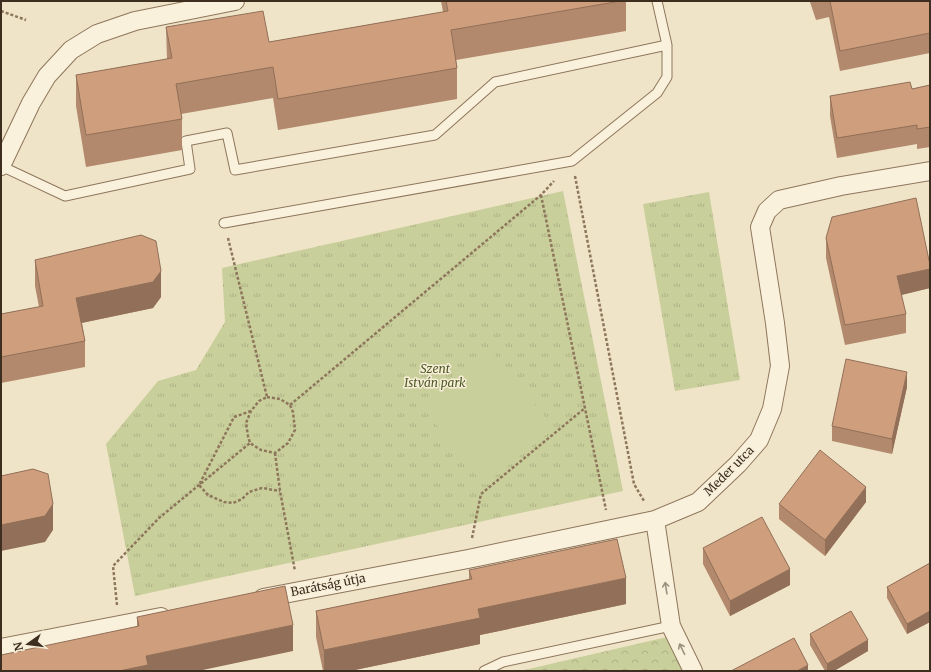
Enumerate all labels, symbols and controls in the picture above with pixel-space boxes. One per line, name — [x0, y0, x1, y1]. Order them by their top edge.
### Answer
park label: Szent István park — [404, 361, 466, 390]
street label: Meder utca — [701, 442, 757, 499]
street label: Barátság útja — [289, 570, 367, 599]
one-way arrow — [661, 582, 669, 595]
north arrow — [8, 624, 48, 664]
text: N — [10, 640, 26, 652]
one-way arrow — [678, 643, 685, 655]

